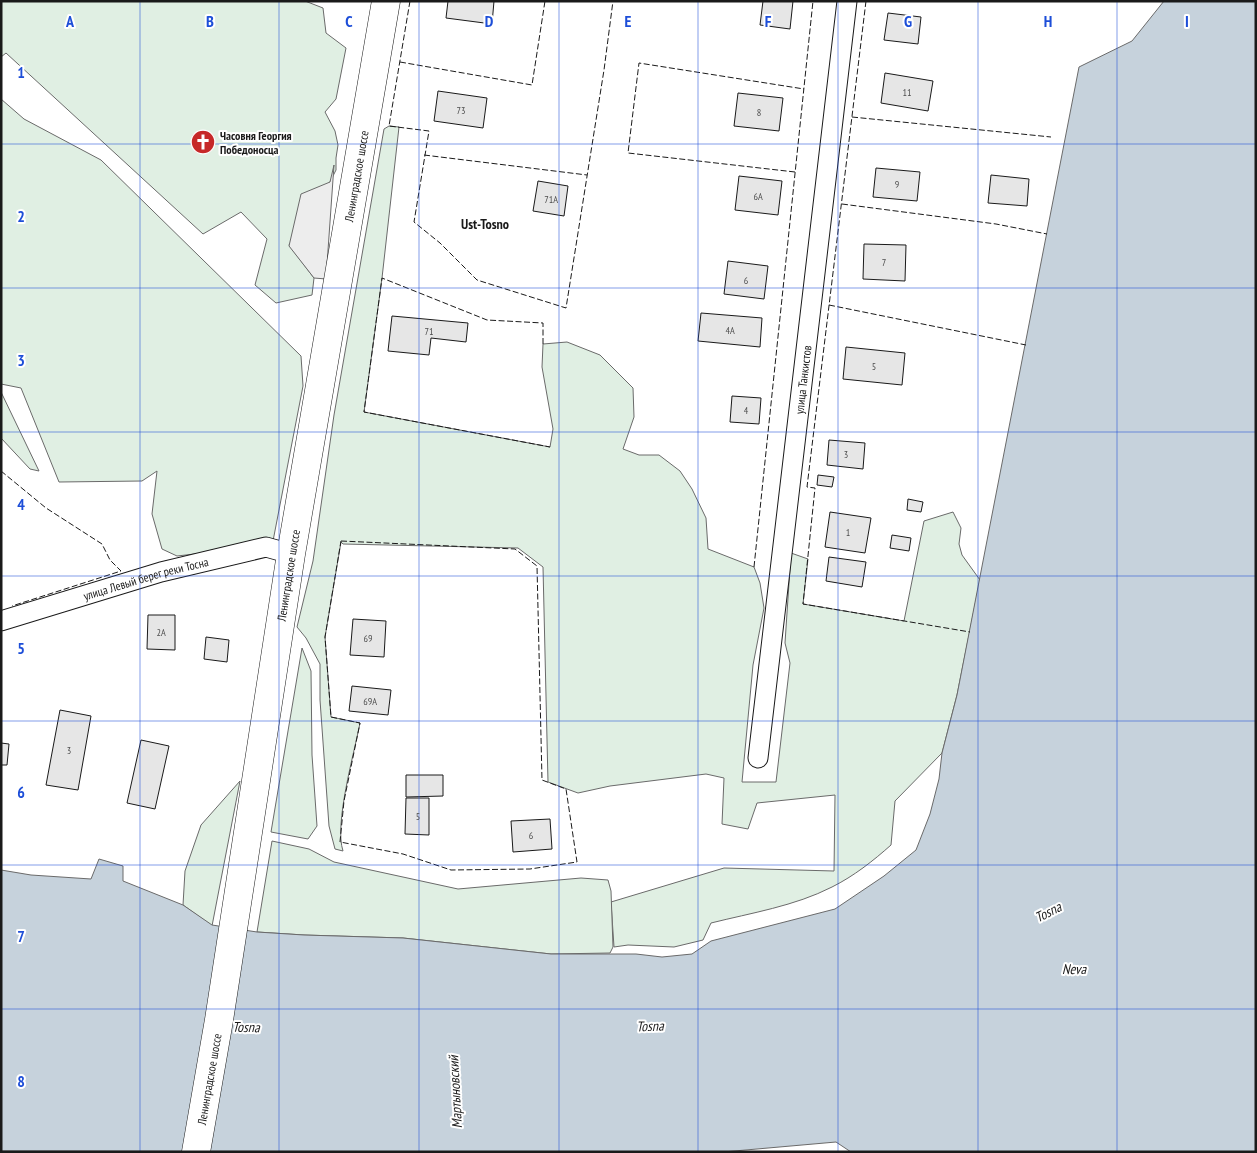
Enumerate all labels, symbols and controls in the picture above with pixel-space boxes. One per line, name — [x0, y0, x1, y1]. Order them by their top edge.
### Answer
text: A — [65, 11, 75, 31]
text: B — [206, 11, 214, 31]
text: C — [345, 11, 353, 31]
text: D — [485, 11, 494, 31]
text: E — [625, 11, 632, 31]
text: F — [765, 11, 772, 31]
text: G — [904, 11, 912, 31]
text: H — [1044, 11, 1052, 31]
text: I — [1185, 11, 1189, 31]
text: 1 — [17, 62, 25, 82]
house number: 11 — [903, 86, 912, 99]
house number: 73 — [457, 104, 466, 117]
house number: 8 — [757, 106, 761, 119]
place label: Часовня Георгия Победоносца — [220, 128, 292, 157]
church icon: Часовня Георгия Победоносца — [190, 129, 216, 155]
street label: Ленинградское шоссе — [341, 129, 371, 224]
house number: 9 — [895, 178, 899, 191]
house number: 6А — [753, 190, 763, 203]
house number: 71А — [544, 193, 558, 206]
text: 2 — [17, 206, 25, 226]
district label: Ust-Tosno — [461, 215, 509, 233]
house number: 7 — [882, 256, 886, 269]
house number: 6 — [744, 274, 749, 287]
house number: 4А — [725, 324, 735, 337]
house number: 71 — [425, 325, 434, 338]
street label: улица Танкистов — [791, 344, 814, 415]
text: 3 — [17, 350, 25, 370]
house number: 5 — [872, 360, 876, 373]
house number: 4 — [744, 404, 749, 417]
house number: 3 — [844, 448, 848, 461]
text: 4 — [17, 494, 25, 514]
house number: 1 — [846, 526, 850, 539]
street label: Ленинградское шоссе — [273, 528, 303, 623]
street label: улица Левый берег реки Тосна — [81, 553, 210, 603]
house number: 2А — [156, 626, 166, 639]
house number: 69 — [364, 632, 373, 645]
text: 5 — [17, 638, 25, 658]
house number: 69А — [363, 695, 377, 708]
house number: 3 — [67, 744, 71, 757]
text: 6 — [17, 782, 25, 802]
house number: 5 — [416, 810, 420, 823]
house number: 6 — [529, 829, 534, 842]
water label: Tosna — [1032, 897, 1066, 926]
text: 7 — [17, 926, 25, 946]
water label: Neva — [1062, 960, 1087, 978]
water label: Tosna — [636, 1016, 665, 1035]
water label: Tosna — [232, 1018, 261, 1036]
street label: Ленинградское шоссе — [193, 1032, 224, 1127]
water label: Мартыновский — [444, 1053, 466, 1129]
text: 8 — [17, 1071, 25, 1091]

